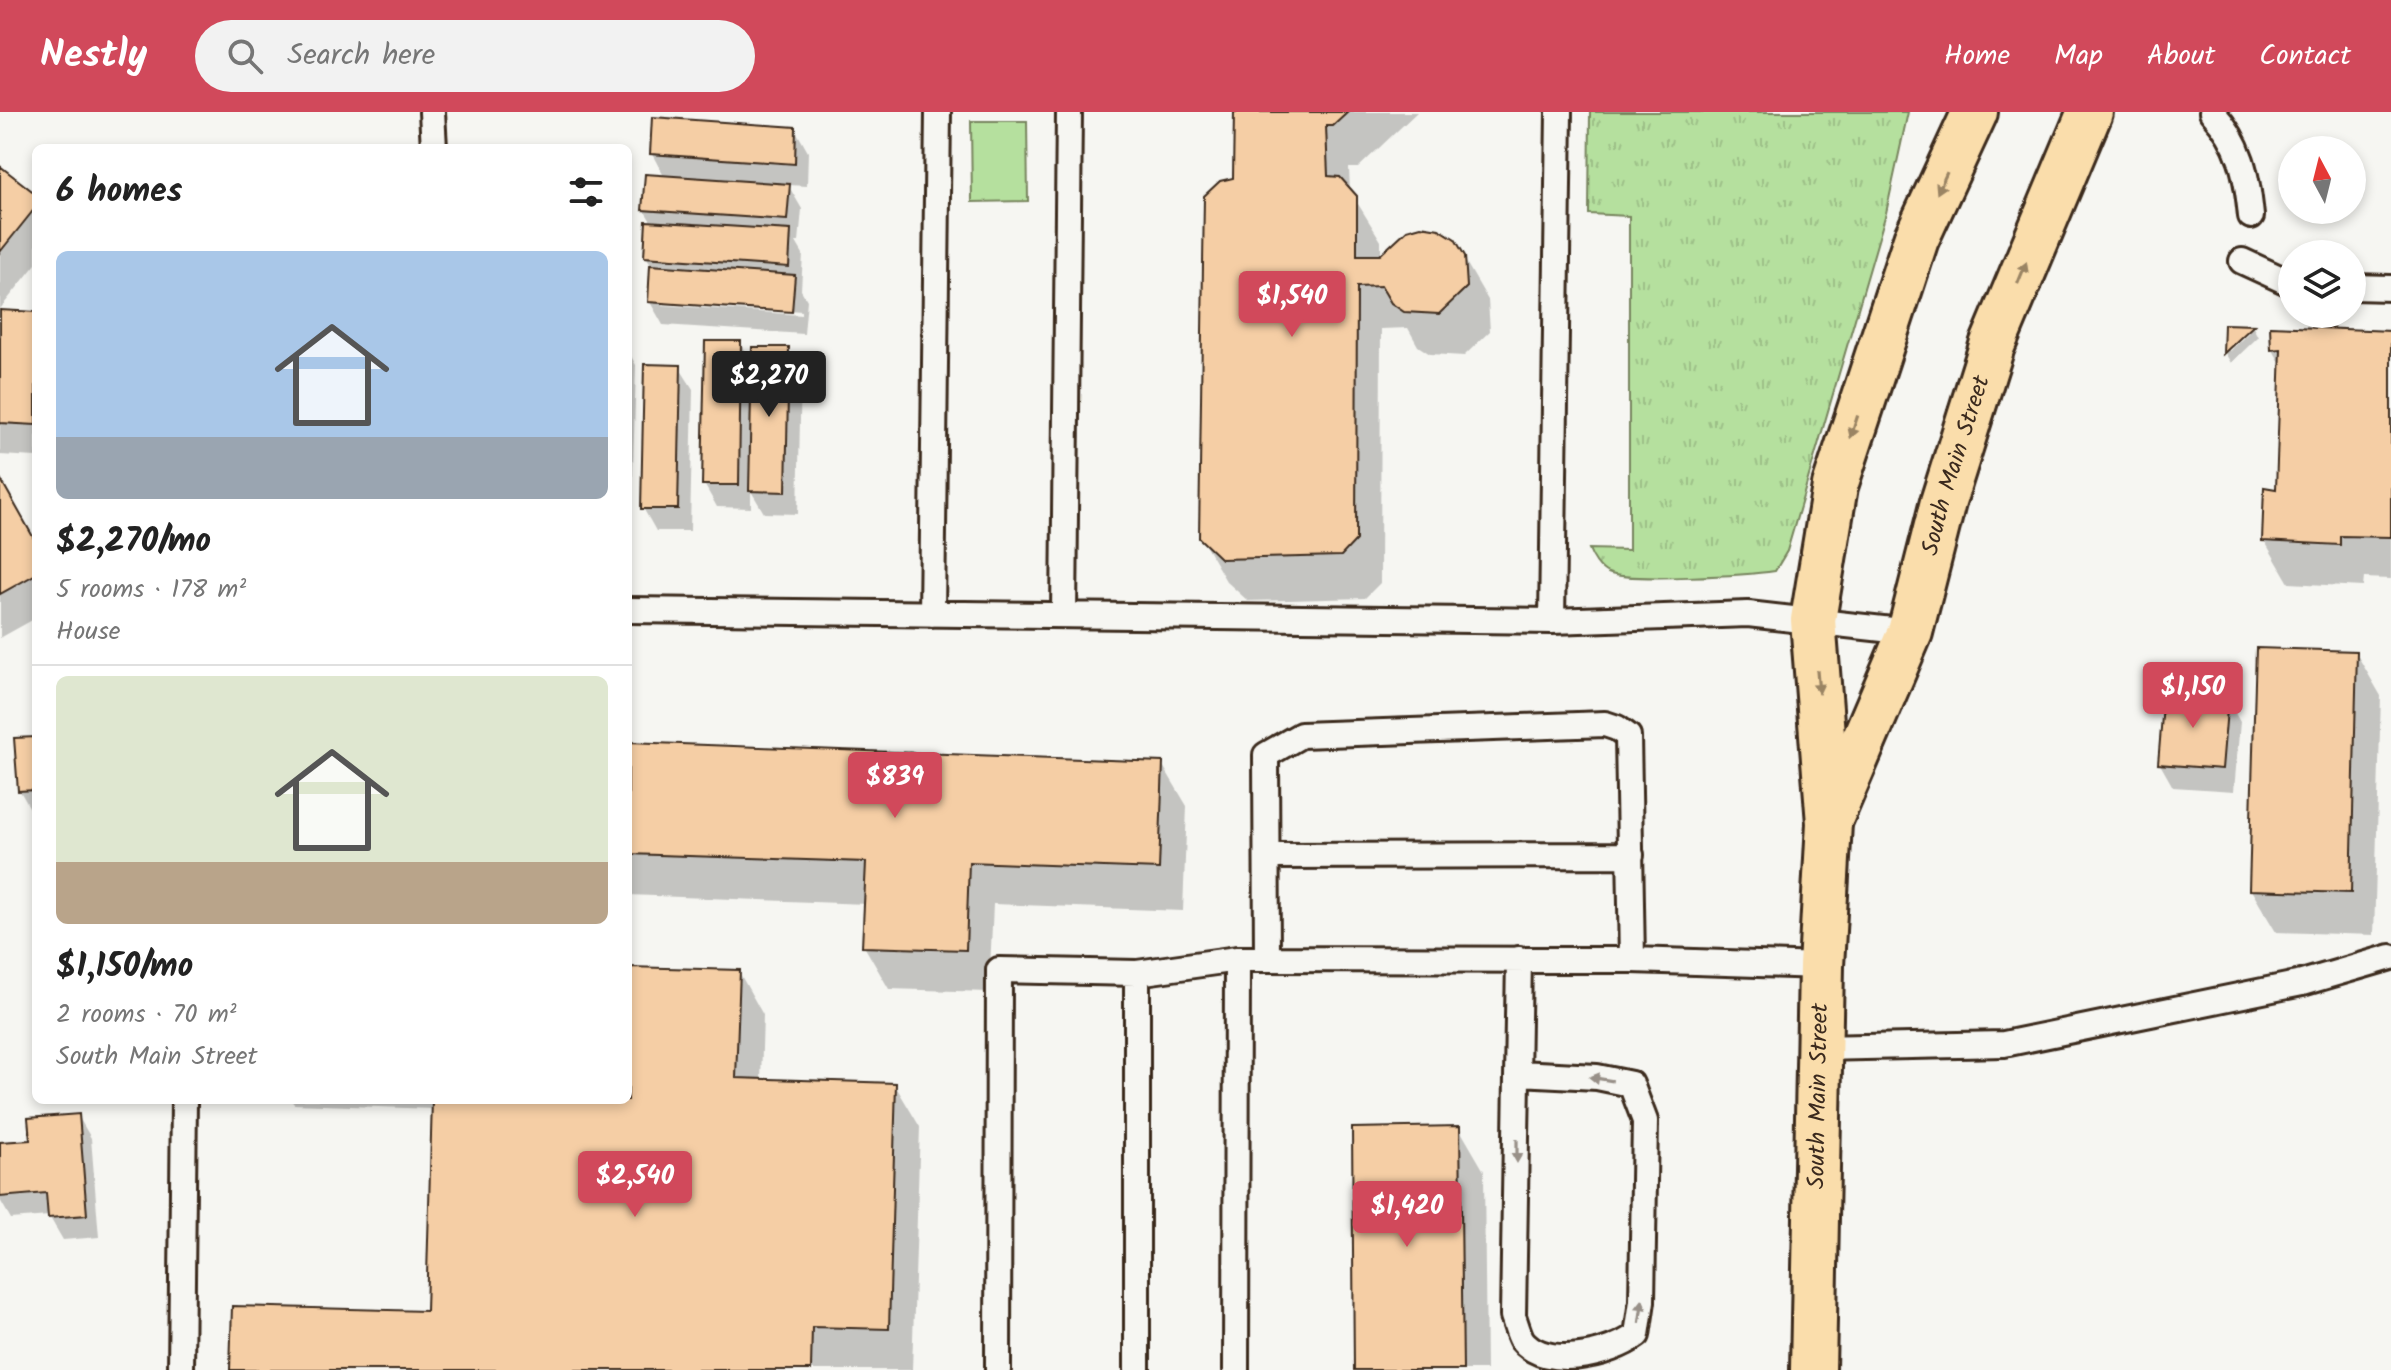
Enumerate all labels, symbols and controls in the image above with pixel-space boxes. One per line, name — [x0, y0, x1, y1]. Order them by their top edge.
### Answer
search box — [195, 20, 755, 92]
text: Nestly — [40, 26, 147, 86]
text: Search here — [287, 32, 435, 80]
icon: search — [223, 34, 267, 78]
text: Home — [1944, 34, 2010, 79]
text: Map — [2054, 34, 2103, 79]
text: About — [2147, 34, 2215, 79]
text: Contact — [2259, 34, 2351, 79]
north arrow — [2278, 136, 2366, 224]
map controls — [2278, 136, 2366, 328]
text: 6 homes — [56, 165, 182, 219]
icon: filters — [564, 170, 608, 214]
one-way arrow — [1935, 171, 1949, 194]
button: layers — [2278, 240, 2366, 328]
one-way arrow — [2015, 261, 2028, 285]
pin: $1,540 — [1227, 271, 1357, 339]
text: $1,540 — [1257, 276, 1327, 318]
icon: home — [260, 303, 404, 447]
pin: $2,270 — [704, 351, 834, 419]
text: $2,270 — [730, 356, 808, 398]
street label: South Main Street — [1911, 370, 2001, 560]
one-way arrow — [1847, 415, 1860, 439]
text: $2,270/mo — [56, 515, 211, 569]
text: 5 rooms · 178 m² — [56, 569, 246, 611]
text: House — [56, 611, 120, 653]
pin: $1,150 — [2128, 662, 2258, 730]
text: $1,150 — [2161, 667, 2225, 709]
one-way arrow — [1812, 670, 1825, 695]
icon: home — [260, 728, 404, 872]
pin: $839 — [848, 752, 942, 820]
text: $839 — [866, 757, 924, 799]
text: $1,150/mo — [56, 940, 193, 994]
text: 2 rooms · 70 m² — [56, 994, 237, 1036]
street label: South Main Street — [1797, 1002, 1840, 1190]
text: South Main Street — [56, 1036, 258, 1078]
one-way arrow — [1588, 1072, 1613, 1085]
one-way arrow — [1511, 1139, 1523, 1164]
pin: $2,540 — [570, 1151, 700, 1219]
text: $2,540 — [596, 1156, 674, 1198]
pin: $1,420 — [1342, 1181, 1472, 1249]
text: $1,420 — [1371, 1186, 1443, 1228]
one-way arrow — [1634, 1298, 1647, 1323]

